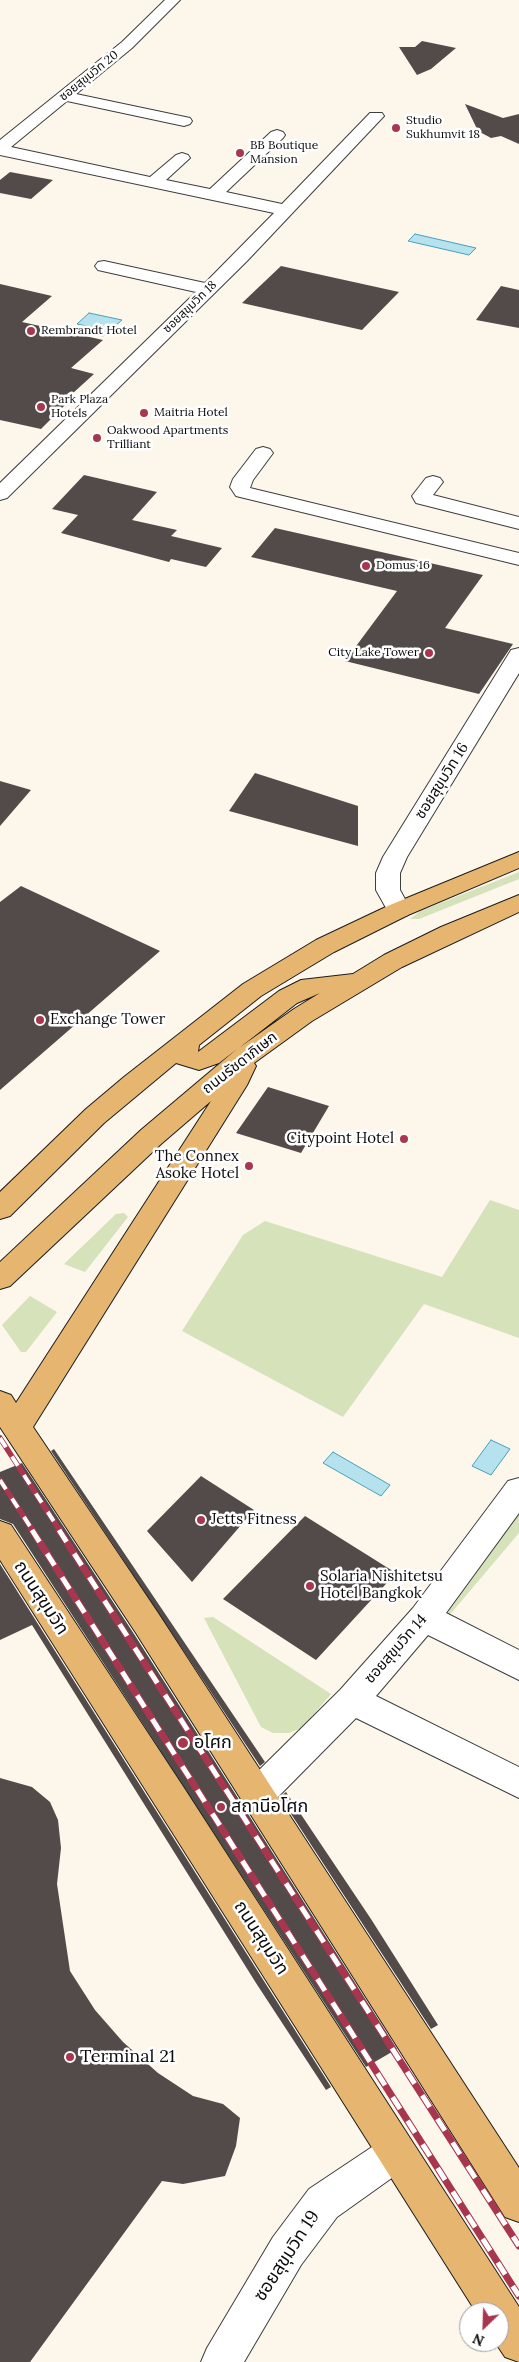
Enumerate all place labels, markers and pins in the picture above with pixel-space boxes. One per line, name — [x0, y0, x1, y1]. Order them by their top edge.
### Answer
place label: Studio Sukhumvit 18 — [406, 114, 480, 142]
marker: Studio Sukhumvit 18 — [390, 122, 402, 134]
place label: BB Boutique Mansion — [250, 139, 318, 167]
marker: BB Boutique Mansion — [234, 147, 246, 159]
place label: Rembrandt Hotel — [41, 324, 137, 338]
marker: Rembrandt Hotel — [25, 325, 37, 337]
place label: Park Plaza Hotels — [51, 393, 108, 421]
marker: Park Plaza Hotels — [35, 401, 47, 413]
place label: Maitria Hotel — [154, 406, 228, 420]
marker: Maitria Hotel — [138, 407, 150, 419]
place label: Oakwood Apartments Trilliant — [107, 424, 228, 452]
marker: Oakwood Apartments Trilliant — [91, 432, 103, 444]
place label: Domus 16 — [376, 559, 430, 573]
marker: Domus 16 — [360, 560, 372, 572]
place label: City Lake Tower — [328, 646, 419, 660]
marker: City Lake Tower — [423, 647, 435, 659]
place label: Exchange Tower — [50, 1011, 165, 1029]
marker: Exchange Tower — [34, 1014, 46, 1026]
place label: Citypoint Hotel — [286, 1130, 394, 1148]
marker: Citypoint Hotel — [398, 1133, 410, 1145]
place label: The Connex Asoke Hotel — [155, 1148, 239, 1183]
marker: The Connex Asoke Hotel — [243, 1160, 255, 1172]
place label: Jetts Fitness — [211, 1511, 297, 1529]
marker: Jetts Fitness — [195, 1514, 207, 1526]
place label: Solaria Nishitetsu Hotel Bangkok — [320, 1568, 443, 1603]
marker: Solaria Nishitetsu Hotel Bangkok — [304, 1580, 316, 1592]
place label: อโศก — [194, 1732, 232, 1754]
marker: อโศก — [176, 1736, 190, 1750]
place label: สถานีอโศก — [231, 1796, 308, 1818]
marker: สถานีอโศก — [215, 1801, 227, 1813]
place label: Terminal 21 — [80, 2046, 175, 2068]
marker: Terminal 21 — [64, 2051, 76, 2063]

